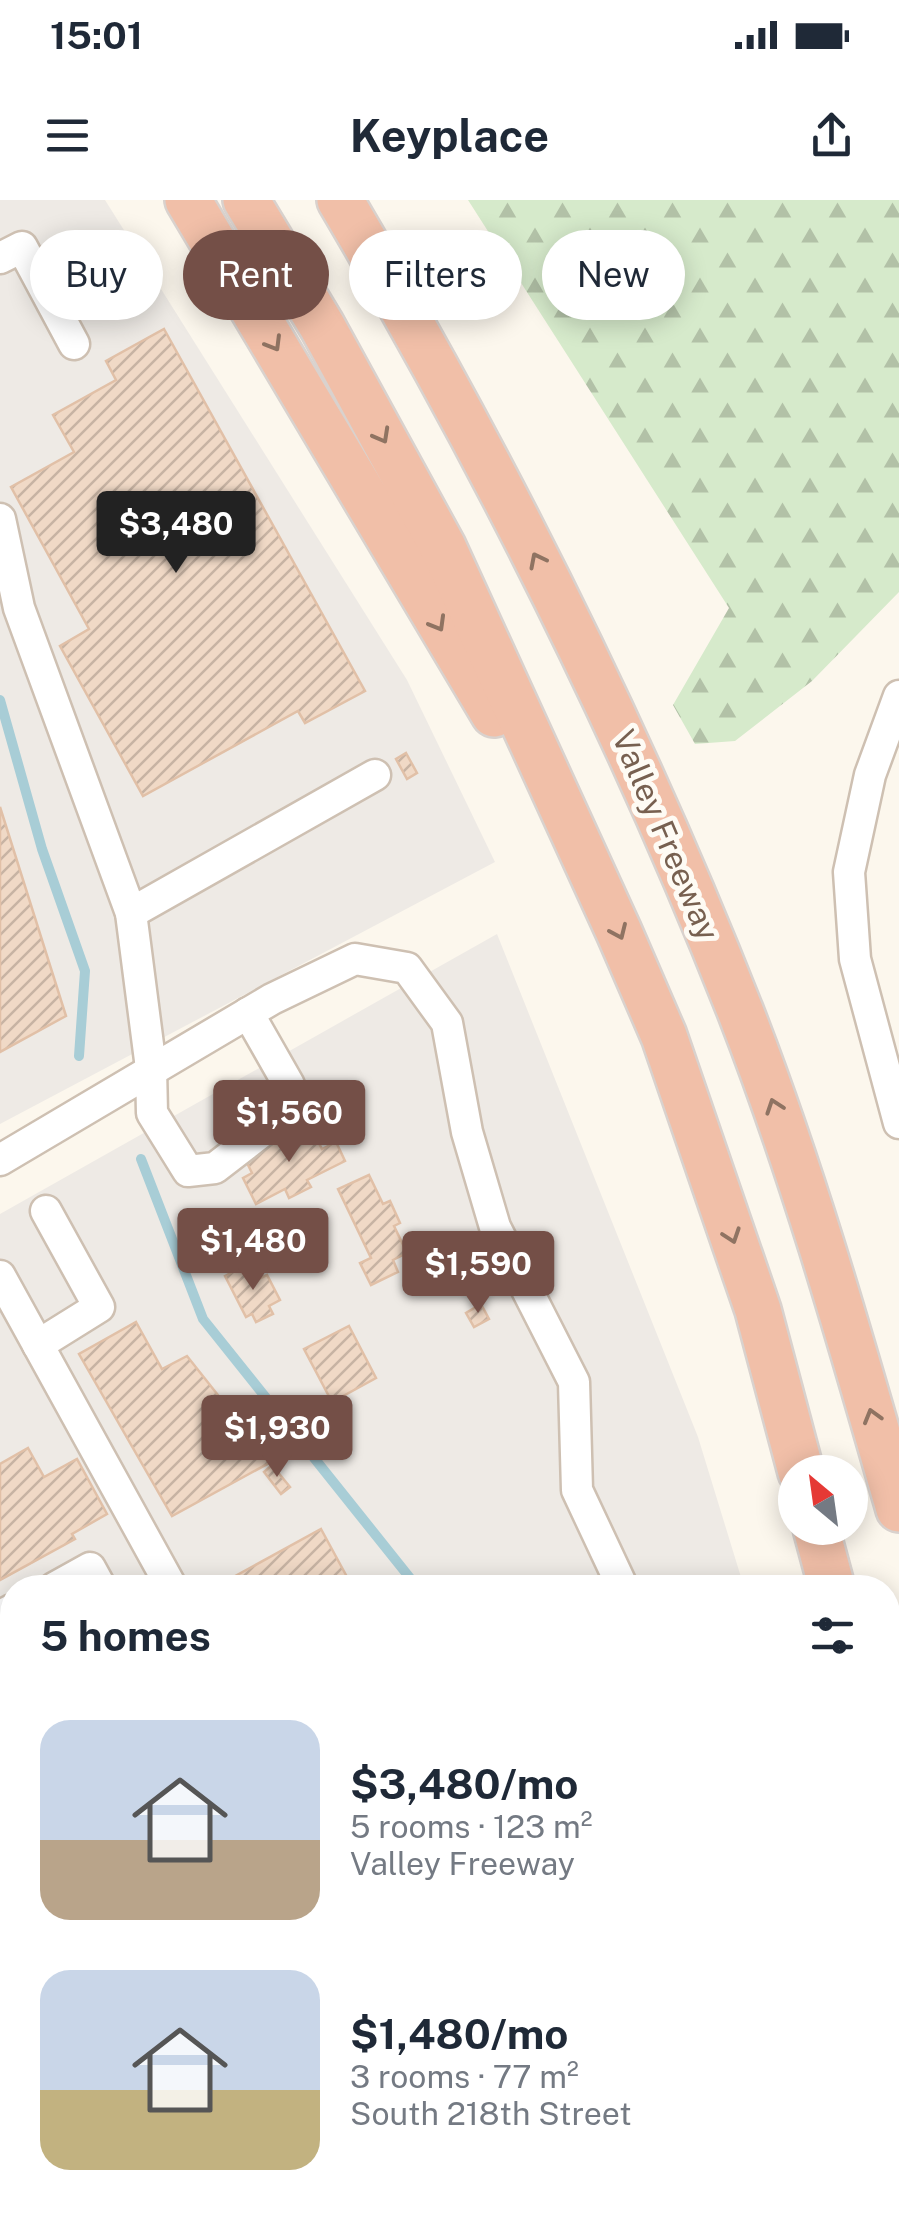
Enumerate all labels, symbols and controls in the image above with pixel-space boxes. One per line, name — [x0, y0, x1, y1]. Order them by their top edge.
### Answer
text: 15:01 — [50, 13, 143, 58]
icon: menu — [40, 108, 95, 163]
icon: share — [804, 108, 859, 163]
text: Keyplace — [350, 109, 549, 162]
chip: Buy — [30, 230, 163, 320]
chip: Rent — [183, 230, 329, 320]
chip: Filters — [349, 230, 522, 320]
chip: New — [542, 230, 685, 320]
one-way arrow — [262, 333, 281, 351]
one-way arrow — [370, 425, 390, 443]
pin: $3,480 — [95, 491, 257, 576]
text: $3,480 — [119, 505, 233, 542]
one-way arrow — [529, 552, 549, 570]
one-way arrow — [426, 614, 445, 632]
street label: Valley Freeway — [605, 724, 727, 946]
one-way arrow — [606, 921, 626, 939]
pin: $1,560 — [208, 1080, 370, 1165]
text: $1,560 — [235, 1094, 343, 1131]
one-way arrow — [765, 1098, 786, 1115]
pin: $1,480 — [172, 1208, 334, 1293]
text: $1,480 — [199, 1222, 307, 1259]
one-way arrow — [720, 1226, 741, 1243]
pin: $1,590 — [397, 1231, 559, 1316]
text: $1,590 — [424, 1245, 532, 1282]
pin: $1,930 — [196, 1395, 358, 1480]
one-way arrow — [863, 1407, 884, 1425]
text: $1,930 — [223, 1409, 331, 1446]
north arrow — [778, 1455, 868, 1545]
map controls — [778, 1455, 868, 1545]
icon: filters — [805, 1608, 860, 1663]
text: 5 homes — [40, 1611, 211, 1660]
text: $3,480/mo — [350, 1759, 578, 1808]
icon: home — [120, 1760, 240, 1880]
text: 5 rooms · 123 m² — [350, 1808, 592, 1845]
text: Valley Freeway — [350, 1845, 575, 1882]
text: $1,480/mo — [350, 2009, 569, 2058]
icon: home — [120, 2010, 240, 2130]
text: 3 rooms · 77 m² — [350, 2058, 579, 2095]
text: South 218th Street — [350, 2095, 632, 2132]

